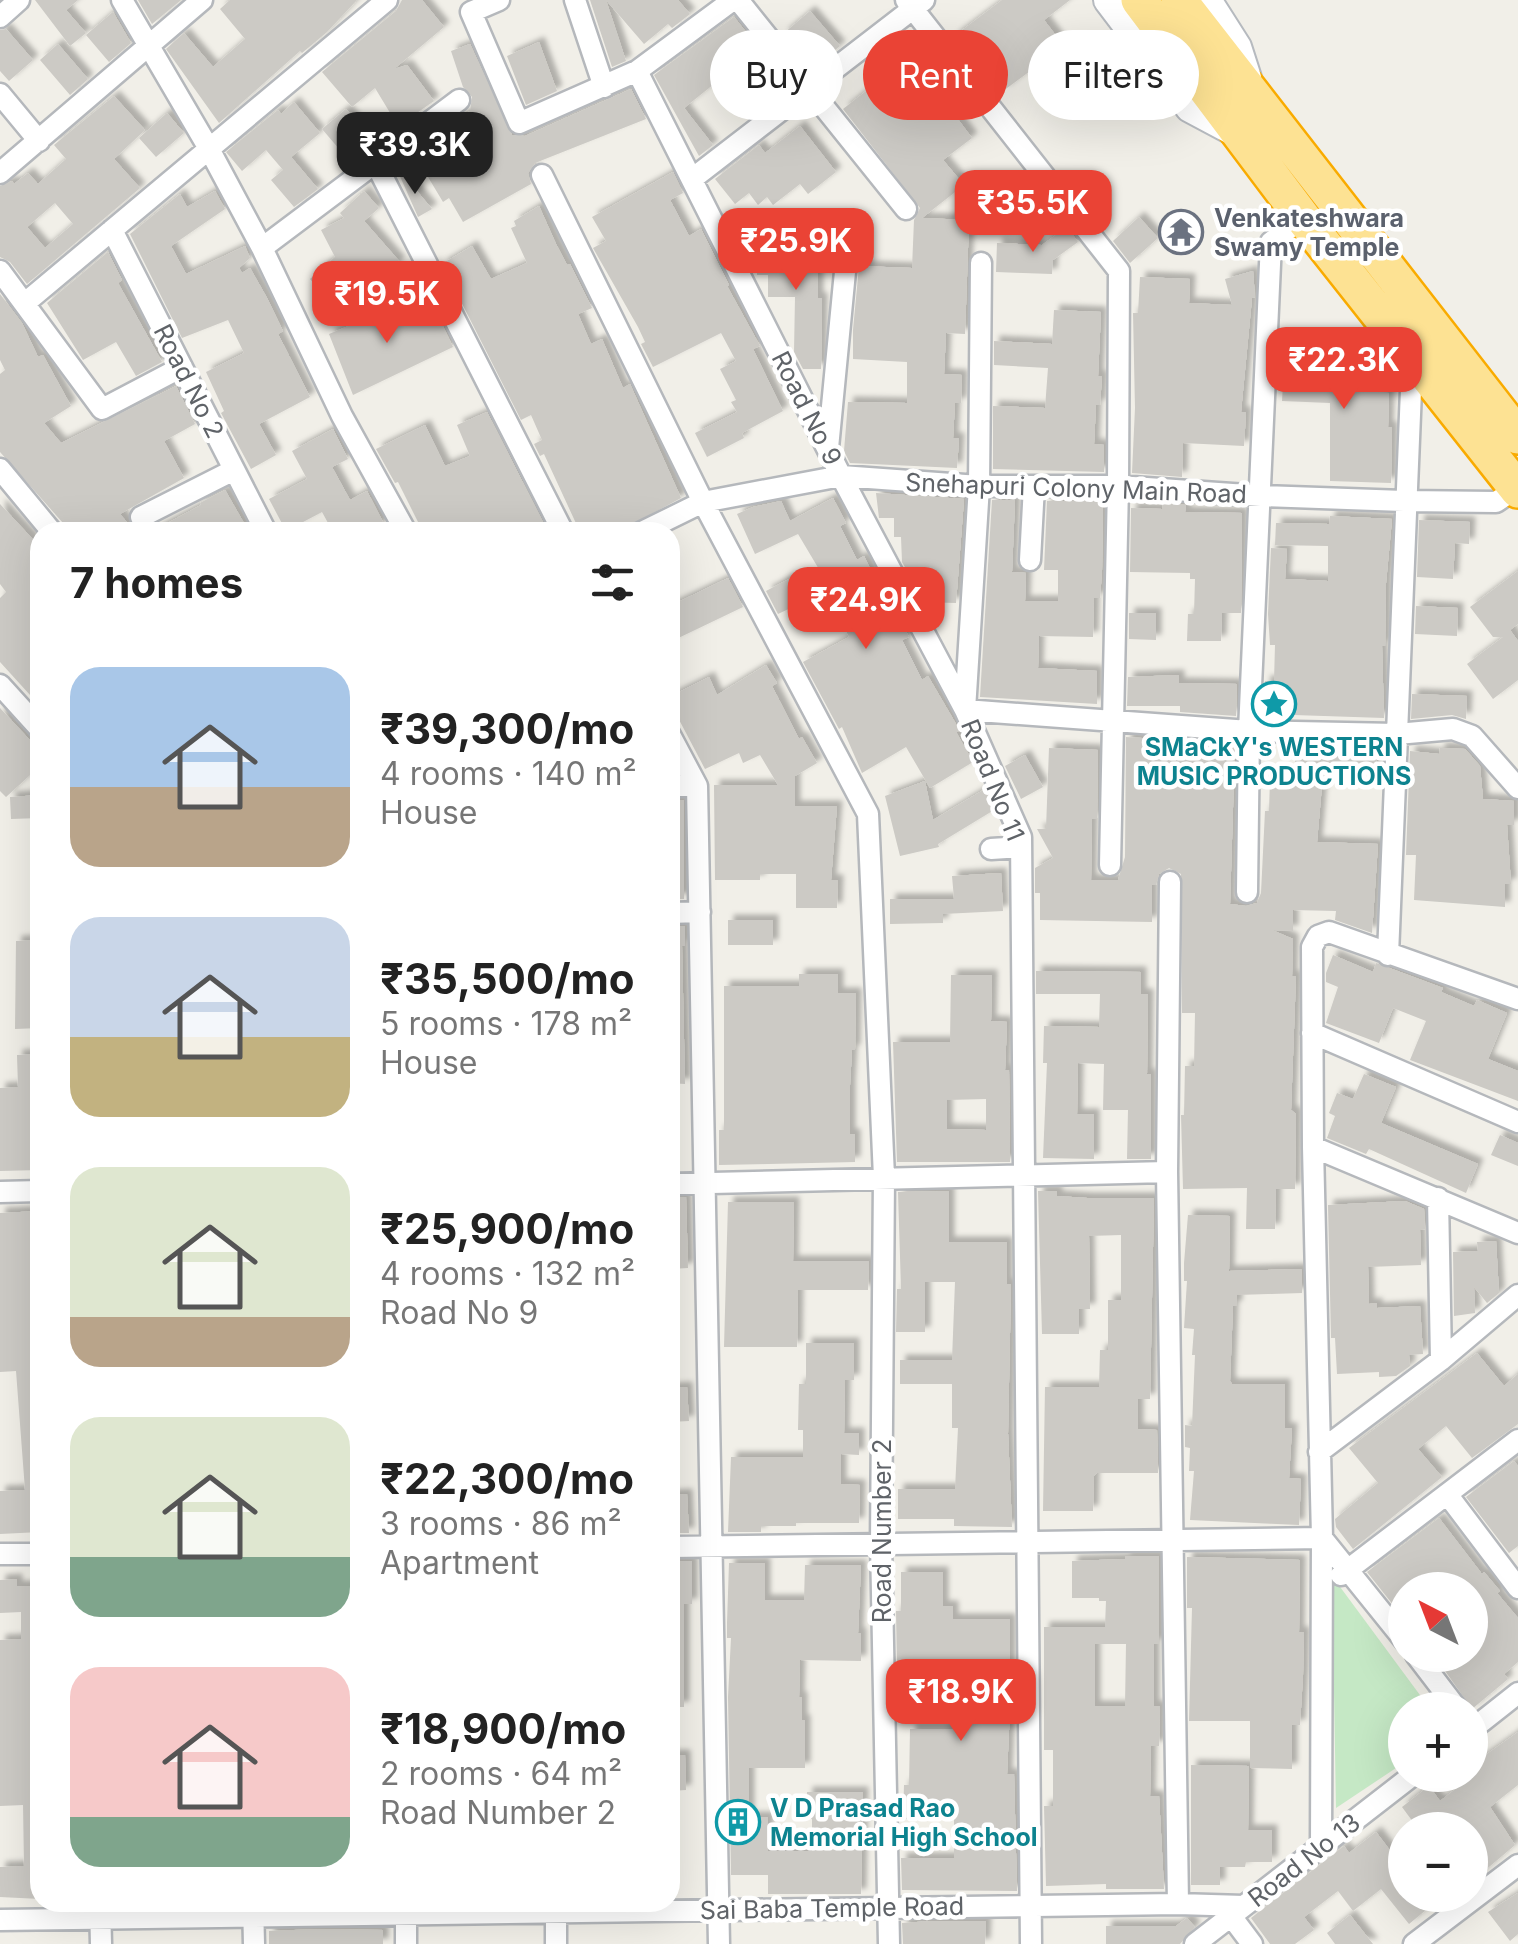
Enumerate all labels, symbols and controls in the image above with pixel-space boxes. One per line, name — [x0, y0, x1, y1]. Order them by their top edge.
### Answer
chip: Buy — [710, 30, 843, 120]
chip: Rent — [863, 30, 1008, 120]
chip: Filters — [1028, 30, 1199, 120]
pin: ₹39.3K — [334, 112, 496, 197]
text: ₹39.3K — [359, 125, 471, 164]
pin: ₹35.5K — [952, 170, 1114, 255]
text: ₹35.5K — [977, 183, 1089, 222]
place label: Venkateshwara Swamy Temple — [1214, 203, 1404, 262]
pin: ₹25.9K — [715, 208, 877, 293]
temple icon: Venkateshwara Swamy Temple — [1158, 209, 1204, 255]
text: ₹25.9K — [740, 221, 852, 260]
pin: ₹19.5K — [306, 261, 468, 346]
text: ₹19.5K — [334, 274, 440, 313]
street label: Road No 2 — [148, 319, 230, 443]
pin: ₹22.3K — [1263, 327, 1425, 412]
text: ₹22.3K — [1288, 340, 1400, 379]
street label: Road No 9 — [766, 346, 848, 470]
street label: Snehapuri Colony Main Road — [905, 467, 1247, 509]
icon: filters — [585, 555, 640, 610]
text: 7 homes — [70, 557, 243, 608]
pin: ₹24.9K — [785, 567, 947, 652]
text: ₹24.9K — [810, 580, 922, 619]
place icon: SMaCkY's WESTERN MUSIC PRODUCTIONS — [1251, 681, 1297, 727]
text: ₹39,300/mo — [380, 703, 634, 754]
icon: home — [150, 707, 270, 827]
street label: Road No 11 — [955, 715, 1031, 845]
place label: SMaCkY's WESTERN MUSIC PRODUCTIONS — [1137, 732, 1411, 791]
text: 4 rooms · 140 m² — [380, 754, 637, 793]
text: House — [380, 793, 477, 832]
text: ₹35,500/mo — [380, 953, 635, 1004]
icon: home — [150, 957, 270, 1077]
text: 5 rooms · 178 m² — [380, 1004, 632, 1043]
text: House — [380, 1043, 477, 1082]
text: ₹25,900/mo — [380, 1203, 634, 1254]
icon: home — [150, 1207, 270, 1327]
text: 4 rooms · 132 m² — [380, 1254, 635, 1293]
text: Road No 9 — [380, 1293, 538, 1332]
street label: Road Number 2 — [867, 1439, 897, 1623]
text: ₹22,300/mo — [380, 1453, 634, 1504]
icon: home — [150, 1457, 270, 1577]
text: 3 rooms · 86 m² — [380, 1504, 622, 1543]
text: Apartment — [380, 1543, 539, 1582]
north arrow — [1388, 1572, 1488, 1672]
map controls — [1388, 1572, 1488, 1912]
pin: ₹18.9K — [880, 1659, 1042, 1744]
text: ₹18.9K — [908, 1672, 1014, 1711]
button: + — [1388, 1692, 1488, 1792]
text: ₹18,900/mo — [380, 1703, 626, 1754]
icon: home — [150, 1707, 270, 1827]
text: 2 rooms · 64 m² — [380, 1754, 622, 1793]
text: Road Number 2 — [380, 1793, 616, 1832]
place label: V D Prasad Rao Memorial High School — [770, 1793, 1038, 1852]
building icon: V D Prasad Rao Memorial High School — [715, 1799, 761, 1845]
street label: Road No 13 — [1242, 1807, 1366, 1913]
button: − — [1388, 1812, 1488, 1912]
street label: Sai Baba Temple Road — [700, 1891, 964, 1925]

